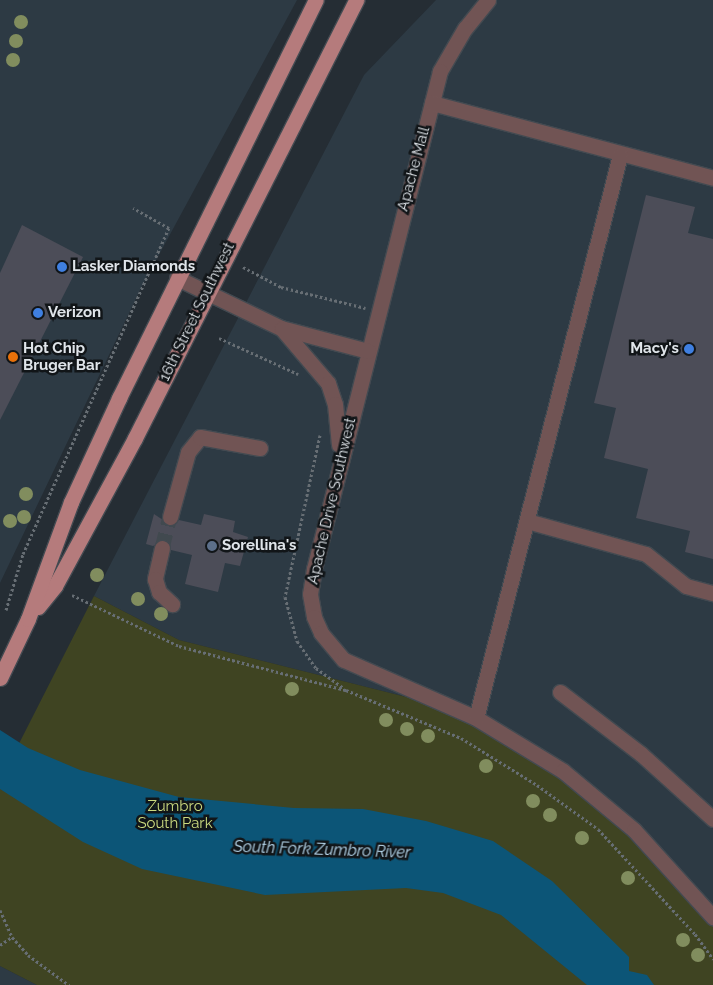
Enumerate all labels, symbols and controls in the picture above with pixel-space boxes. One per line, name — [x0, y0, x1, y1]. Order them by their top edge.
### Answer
street label: Apache Mall — [394, 125, 434, 213]
street label: 16th Street Southwest — [156, 240, 238, 384]
place label: Lasker Diamonds — [72, 258, 195, 276]
marker: Lasker Diamonds — [56, 261, 68, 273]
place label: Verizon — [48, 304, 101, 322]
marker: Verizon — [32, 307, 44, 319]
place label: Hot Chip Bruger Bar — [23, 339, 101, 374]
place label: Macy's — [630, 340, 679, 358]
marker: Macy's — [683, 343, 695, 355]
marker: Hot Chip Bruger Bar — [7, 351, 19, 363]
street label: Apache Drive Southwest — [304, 416, 360, 586]
place label: Sorellina's — [222, 537, 296, 555]
marker: Sorellina's — [206, 540, 218, 552]
park label: Zumbro South Park — [137, 797, 213, 832]
water label: South Fork Zumbro River — [233, 837, 411, 863]

